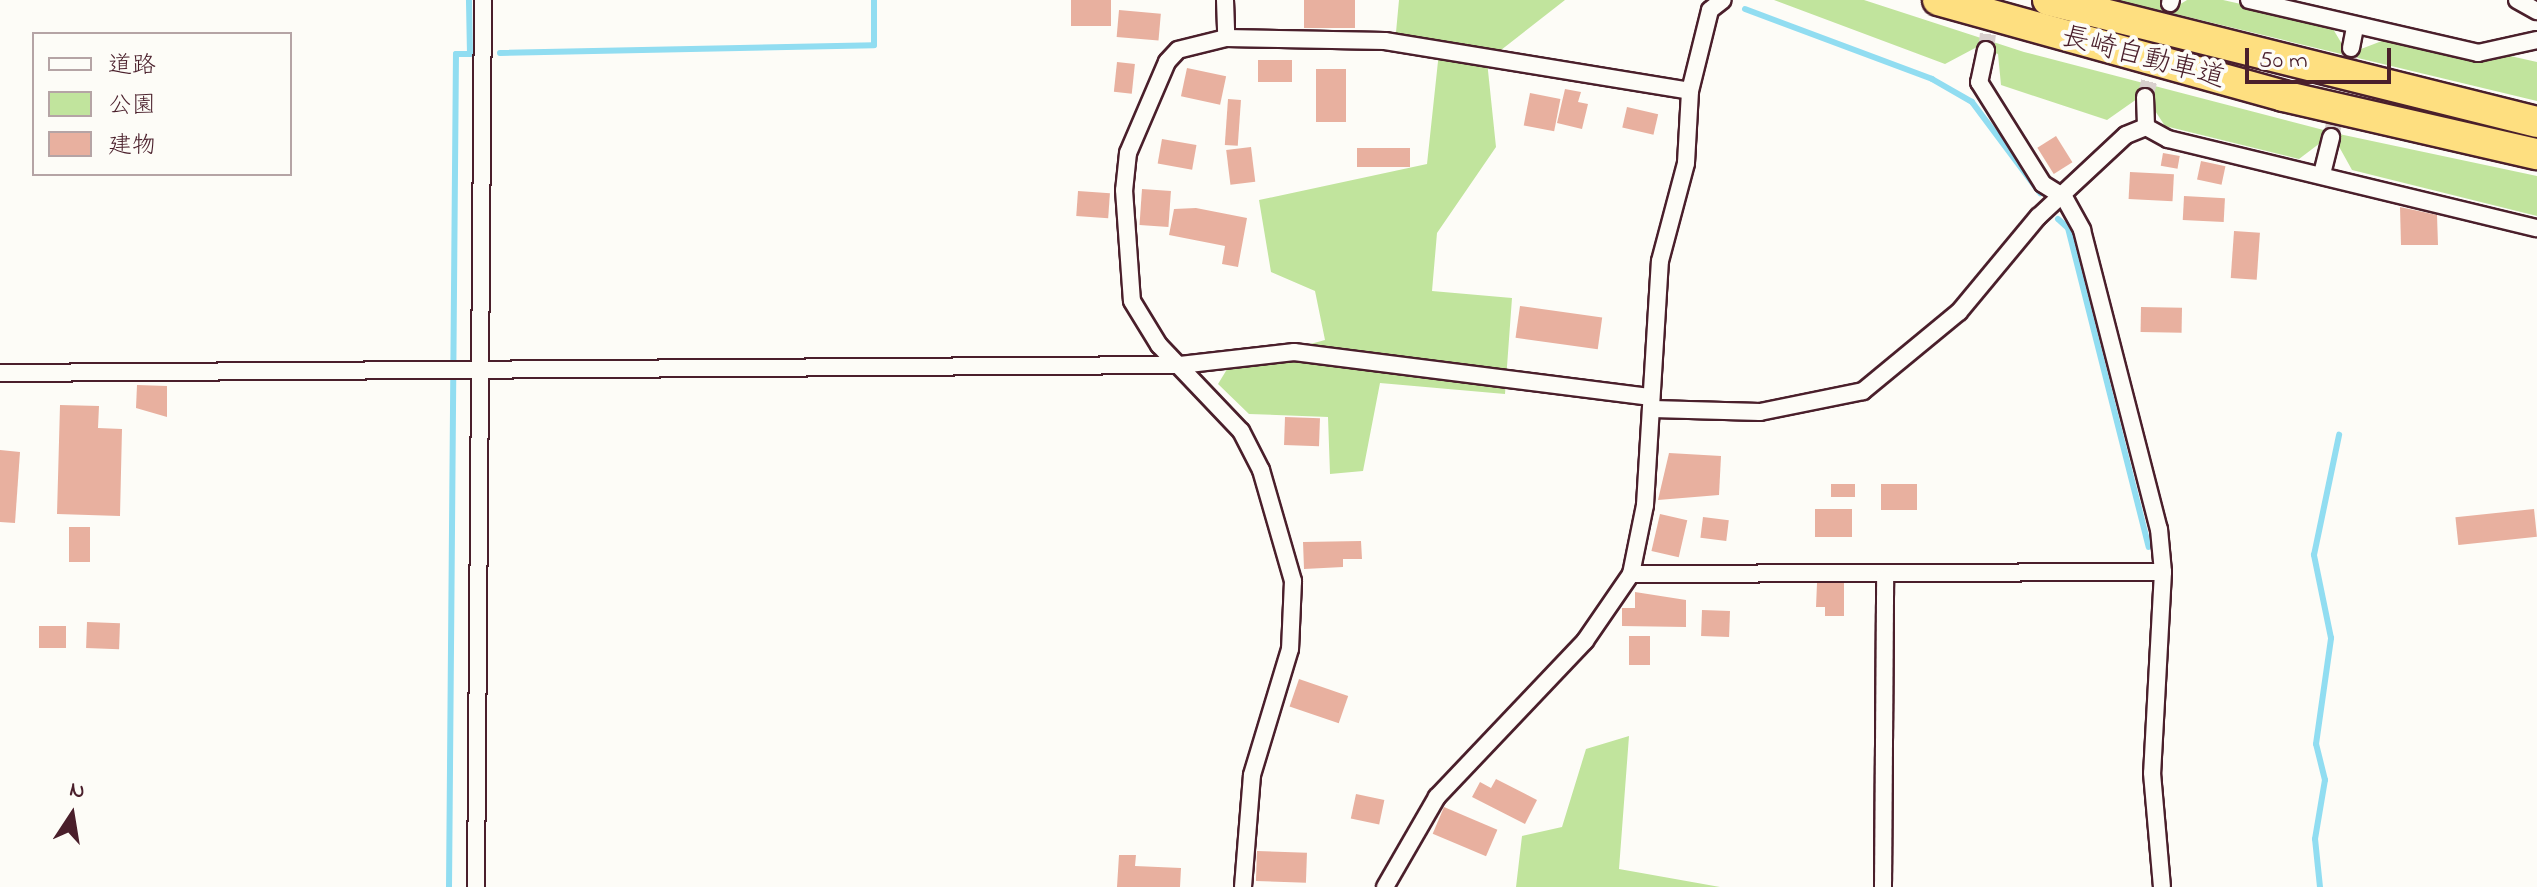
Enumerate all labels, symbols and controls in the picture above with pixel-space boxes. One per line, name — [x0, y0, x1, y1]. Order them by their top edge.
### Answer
street label: 長崎自動車道 — [2058, 21, 2228, 97]
legend — [32, 32, 292, 176]
scale bar — [2249, 32, 2395, 82]
text: 50 m — [2259, 44, 2308, 79]
text: 道路 — [108, 49, 156, 84]
text: 公園 — [108, 89, 156, 124]
text: 建物 — [108, 129, 156, 164]
text: N — [66, 774, 88, 809]
north arrow — [32, 775, 112, 855]

